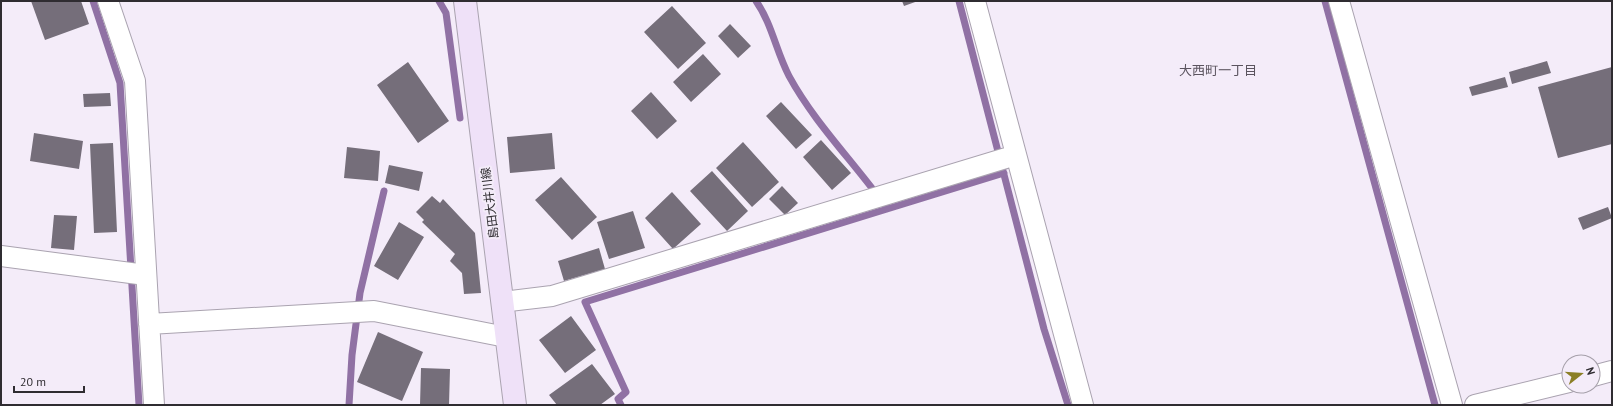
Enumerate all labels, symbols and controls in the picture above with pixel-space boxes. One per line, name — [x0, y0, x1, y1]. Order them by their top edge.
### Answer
district label: 大西町一丁目 — [1179, 62, 1257, 79]
street label: 島田大井川線 — [478, 166, 501, 240]
north arrow — [1561, 354, 1601, 394]
text: N — [1583, 366, 1598, 377]
scale bar — [14, 368, 84, 394]
text: 20 m — [20, 374, 46, 389]

